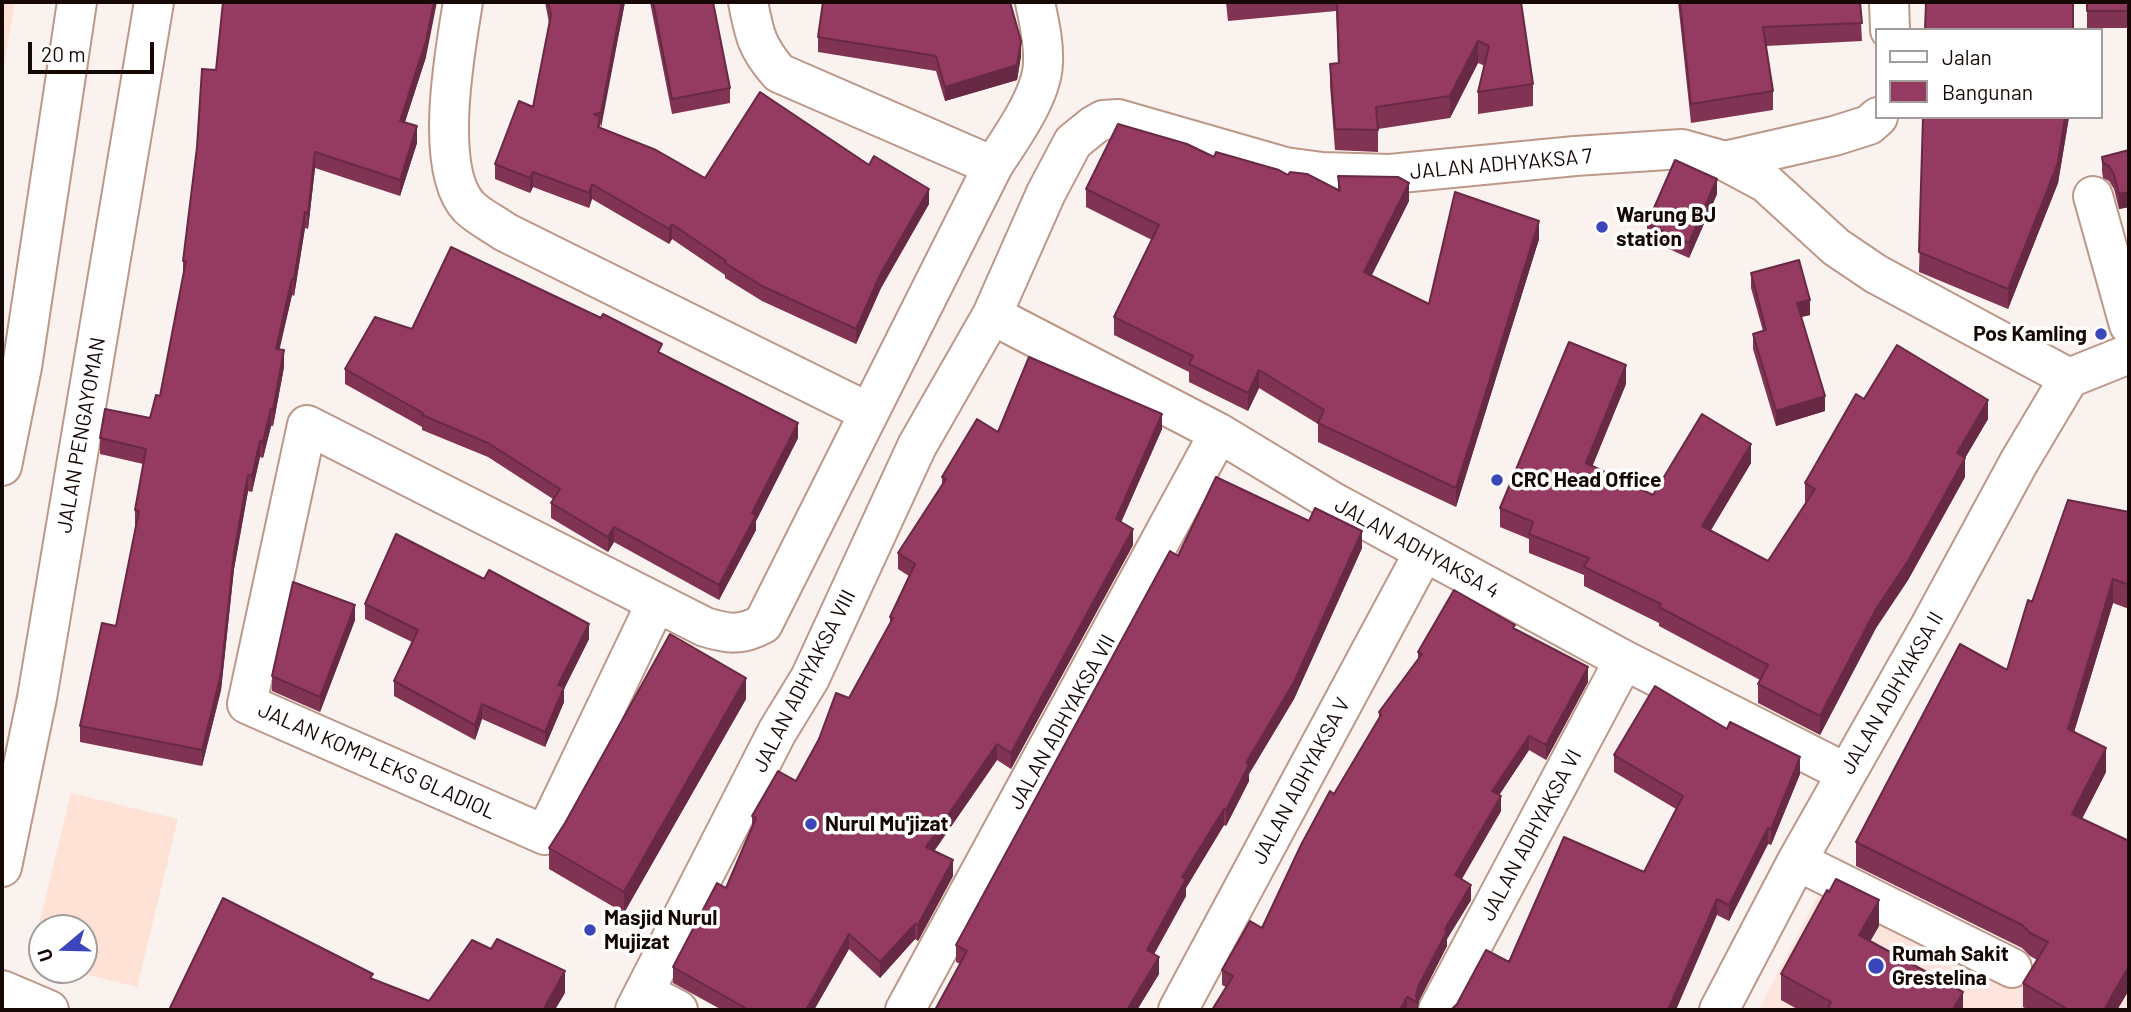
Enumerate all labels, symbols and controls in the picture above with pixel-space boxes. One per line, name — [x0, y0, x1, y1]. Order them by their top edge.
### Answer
scale bar — [32, 28, 158, 72]
legend — [1876, 28, 2103, 119]
text: 20 m — [41, 41, 86, 66]
text: Jalan — [1942, 44, 1992, 69]
text: Bangunan — [1942, 79, 2033, 104]
street label: JALAN ADHYAKSA 7 — [1409, 143, 1593, 185]
place label: Warung BJ station — [1616, 202, 1716, 252]
marker: Warung BJ station — [1594, 219, 1610, 235]
place label: Pos Kamling — [1973, 321, 2087, 347]
marker: Pos Kamling — [2093, 326, 2109, 342]
street label: JALAN PENGAYOMAN — [51, 335, 111, 535]
place label: CRC Head Office — [1511, 467, 1661, 493]
marker: CRC Head Office — [1489, 472, 1505, 488]
street label: JALAN ADHYAKSA 4 — [1330, 492, 1504, 604]
street label: JALAN ADHYAKSA VIII — [747, 585, 861, 777]
street label: JALAN ADHYAKSA II — [1835, 607, 1949, 779]
street label: JALAN ADHYAKSA VII — [1003, 630, 1121, 814]
street label: JALAN ADHYAKSA V — [1246, 693, 1356, 869]
street label: JALAN KOMPLEKS GLADIOL — [254, 697, 500, 825]
street label: JALAN ADHYAKSA VI — [1475, 745, 1587, 925]
place label: Nurul Mu'jizat — [825, 811, 948, 837]
marker: Nurul Mu'jizat — [803, 816, 819, 832]
place label: Masjid Nurul Mujizat — [604, 905, 717, 955]
north arrow — [28, 914, 98, 984]
marker: Masjid Nurul Mujizat — [582, 922, 598, 938]
place label: Rumah Sakit Grestelina — [1892, 941, 2009, 991]
text: U — [32, 946, 57, 965]
marker: Rumah Sakit Grestelina — [1866, 956, 1886, 976]

